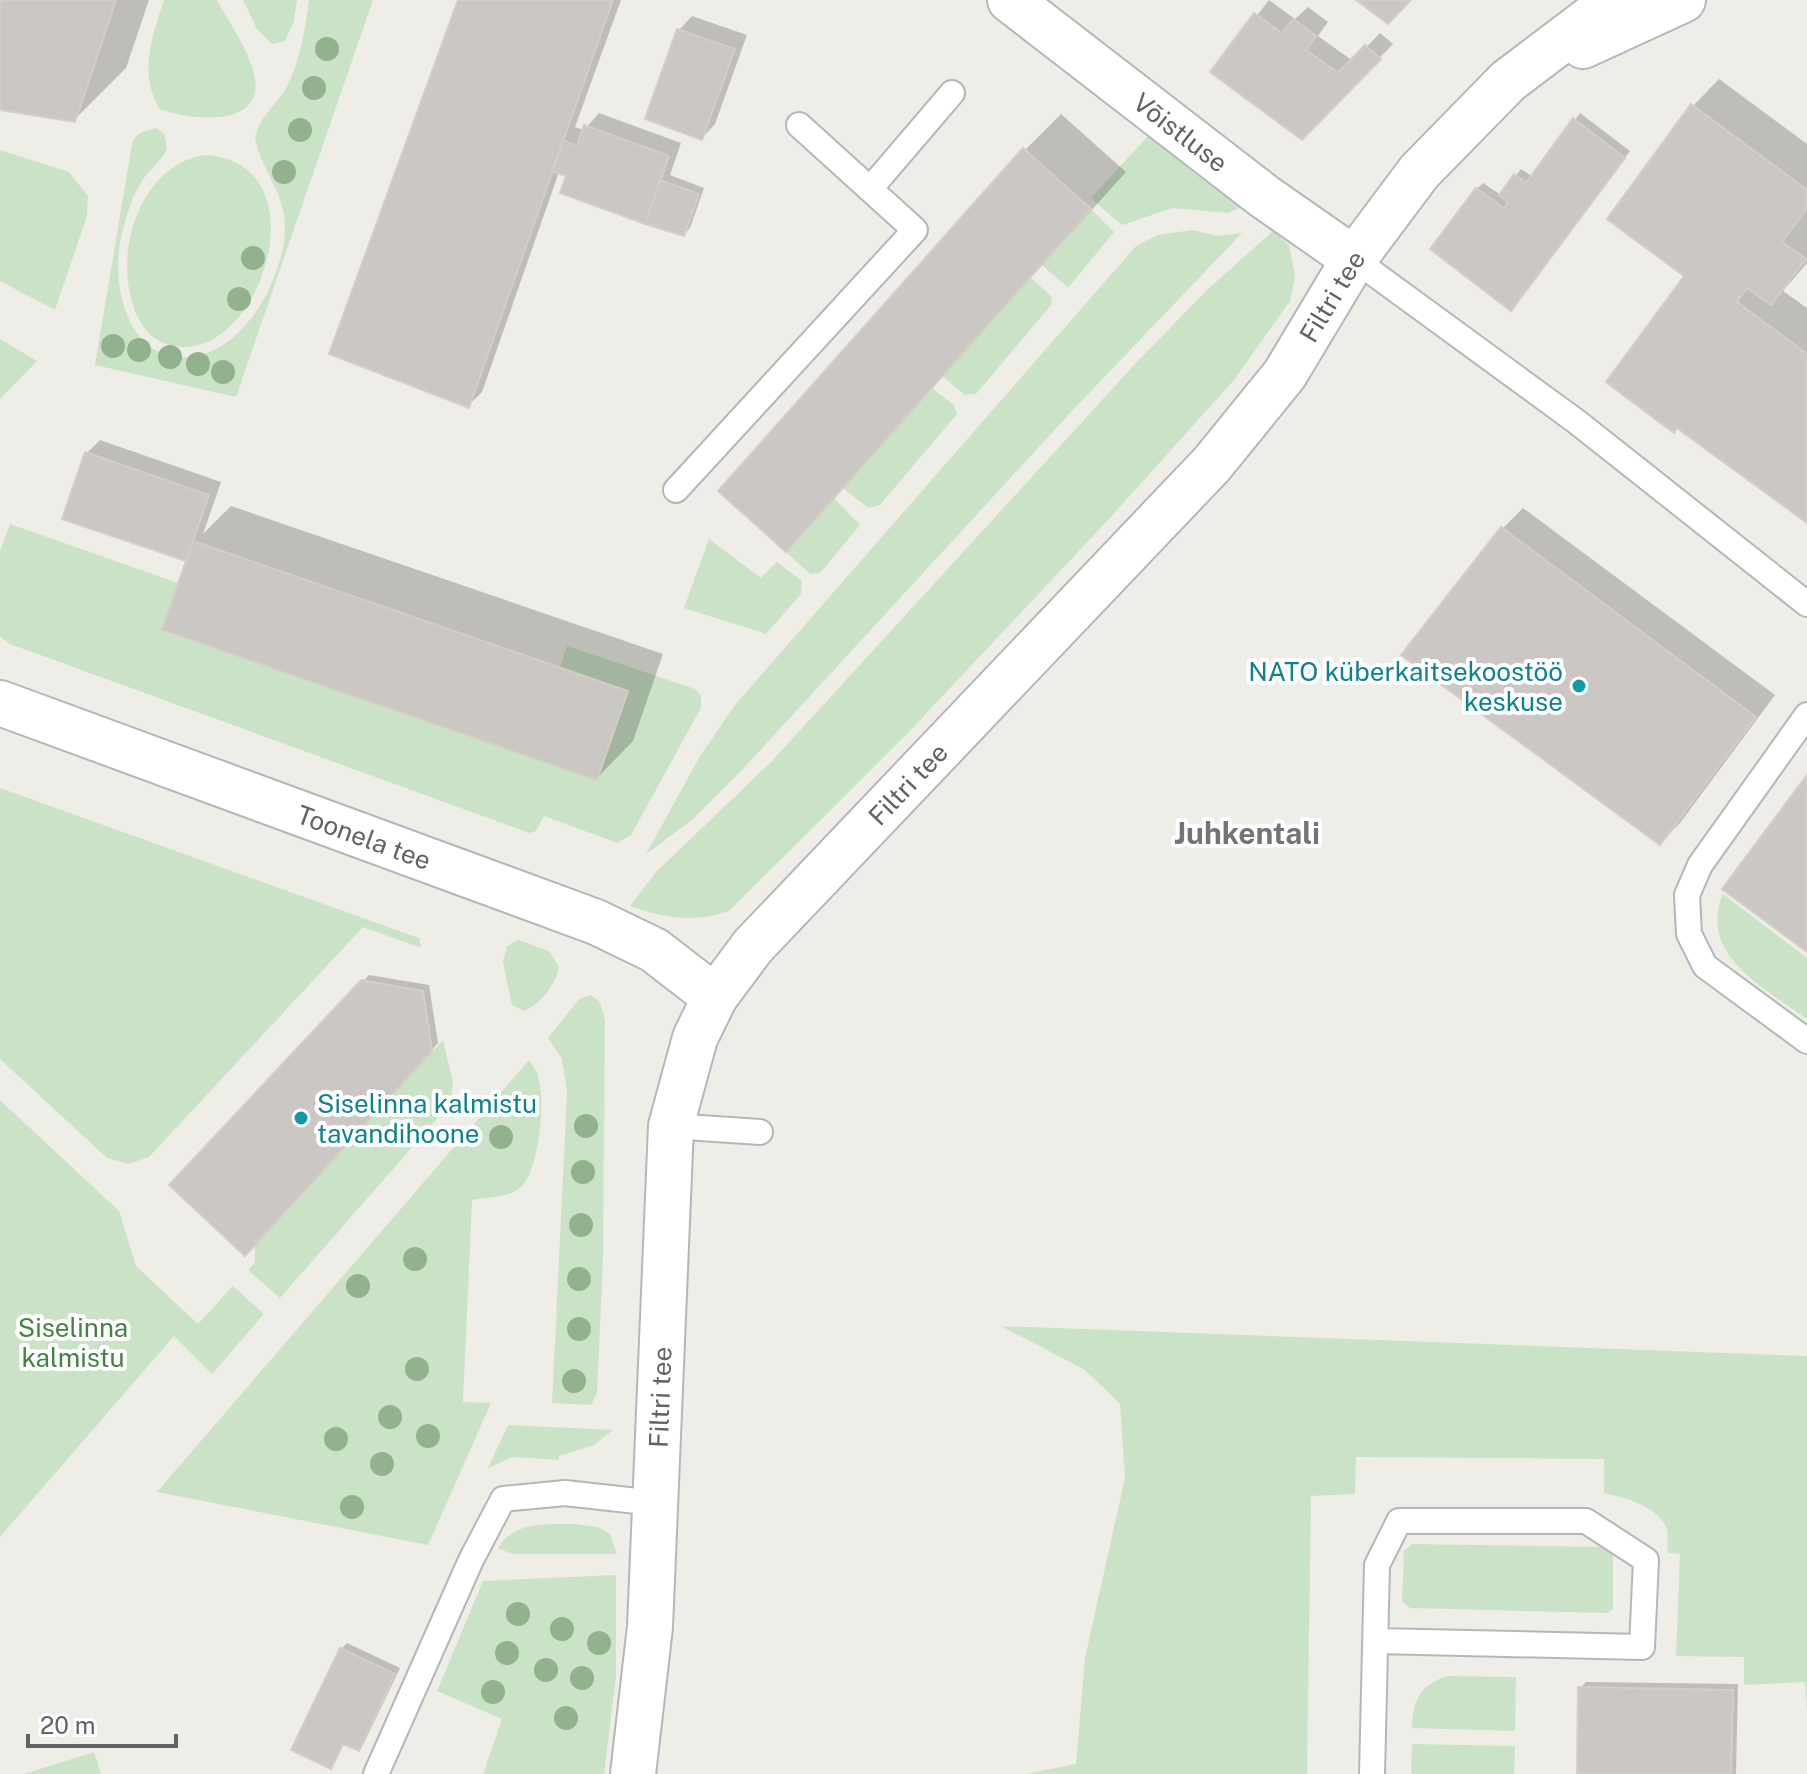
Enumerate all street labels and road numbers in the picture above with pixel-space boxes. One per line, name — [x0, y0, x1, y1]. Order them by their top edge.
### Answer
street label: Võistluse — [1128, 86, 1234, 178]
street label: Filtri tee — [1292, 245, 1371, 348]
street label: Filtri tee — [861, 736, 954, 831]
street label: Toonela tee — [293, 798, 435, 876]
street label: Filtri tee — [642, 1346, 677, 1448]

